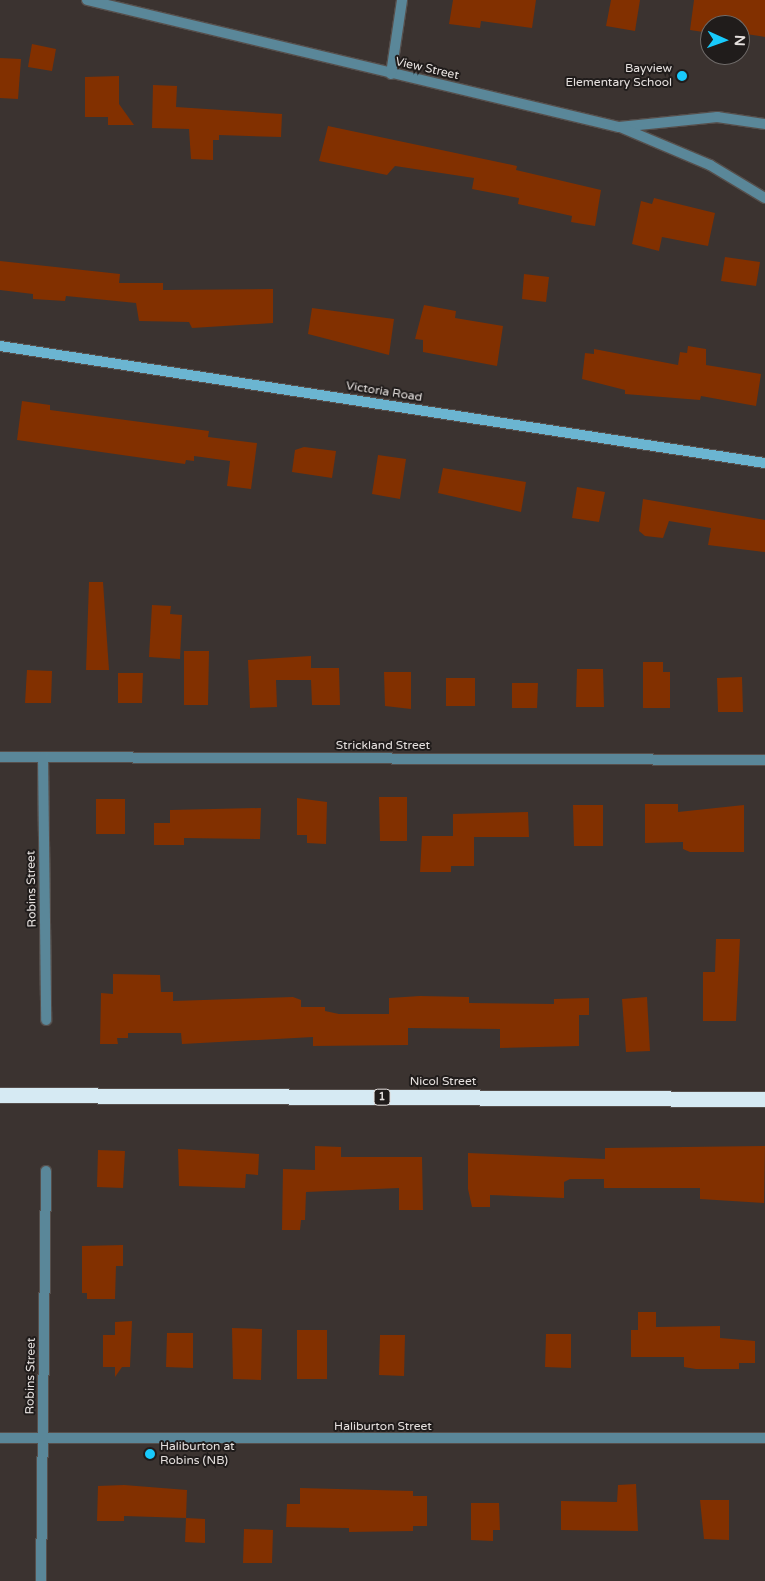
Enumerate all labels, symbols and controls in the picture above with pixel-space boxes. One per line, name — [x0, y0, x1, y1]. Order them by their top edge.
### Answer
north arrow — [700, 15, 750, 65]
text: N — [731, 35, 748, 46]
street label: View Street — [394, 55, 460, 83]
place label: Bayview Elementary School — [565, 62, 672, 90]
marker: Bayview Elementary School — [676, 70, 688, 82]
street label: Victoria Road — [345, 379, 423, 405]
street label: Strickland Street — [336, 739, 430, 753]
street label: Robins Street — [24, 850, 40, 928]
street label: Nicol Street — [410, 1075, 476, 1089]
road number: 1 — [373, 1088, 391, 1106]
street label: Robins Street — [23, 1337, 39, 1415]
street label: Haliburton Street — [334, 1420, 432, 1434]
place label: Haliburton at Robins (NB) — [160, 1440, 235, 1468]
marker: Haliburton at Robins (NB) — [144, 1448, 156, 1460]

